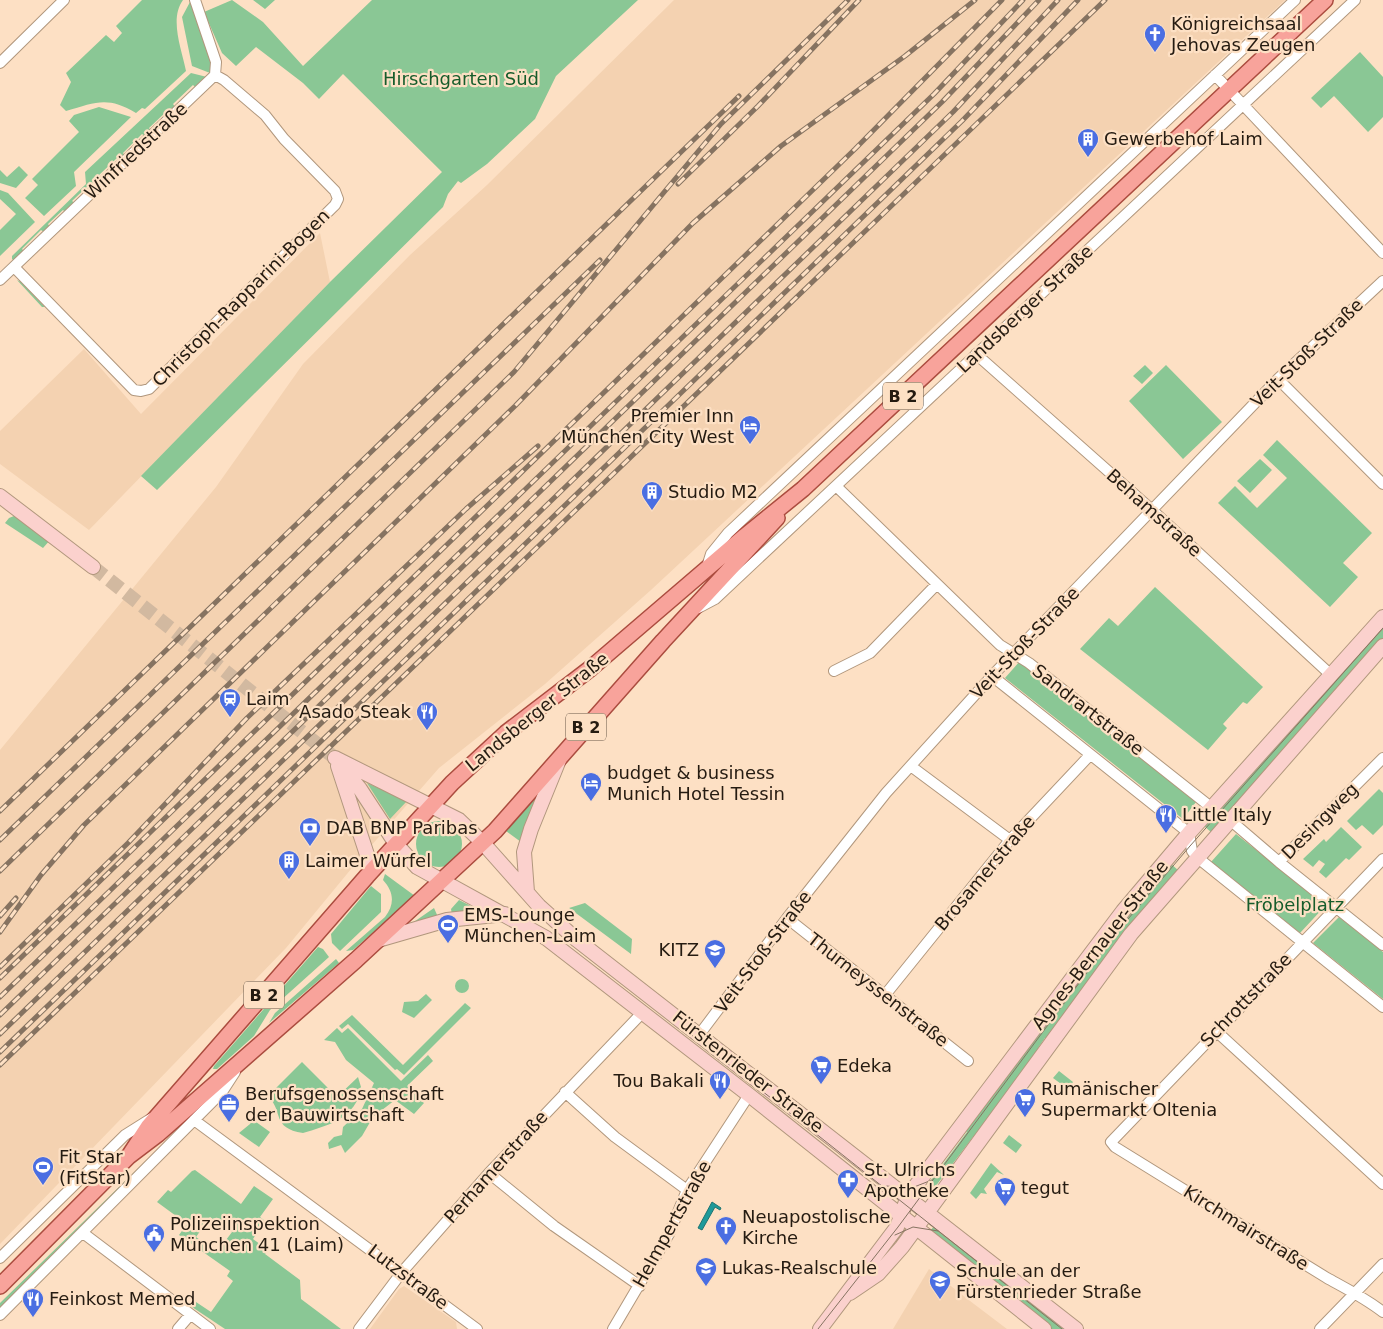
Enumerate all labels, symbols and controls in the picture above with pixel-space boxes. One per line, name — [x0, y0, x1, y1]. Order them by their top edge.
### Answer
place label: Königreichsaal Jehovas Zeugen — [1170, 13, 1315, 55]
church icon: Königreichsaal Jehovas Zeugen — [1143, 22, 1167, 53]
park label: Hirschgarten Süd — [383, 68, 539, 89]
street label: Winfriedstraße — [80, 98, 191, 203]
building icon: Gewerbehof Laim — [1076, 127, 1100, 158]
place label: Gewerbehof Laim — [1104, 128, 1263, 149]
street label: Christoph-Rapparini-Bogen — [148, 205, 334, 391]
street label: Landsberger Straße — [952, 240, 1097, 377]
street label: Veit-Stoß-Straße — [1246, 294, 1367, 411]
road number: B 2 — [883, 382, 923, 410]
place label: Premier Inn München City West — [561, 405, 734, 447]
hotel icon: Premier Inn München City West — [738, 414, 762, 445]
street label: Behamstraße — [1102, 464, 1206, 561]
building icon: Studio M2 — [640, 480, 664, 511]
place label: Studio M2 — [668, 481, 758, 502]
street label: Veit-Stoß-Straße — [966, 582, 1083, 703]
street label: Landsberger Straße — [461, 648, 612, 776]
street label: Sandrartstraße — [1028, 660, 1148, 760]
station icon: Laim — [218, 687, 242, 718]
place label: Laim — [246, 688, 290, 709]
restaurant icon: Asado Steak — [415, 700, 439, 731]
place label: Asado Steak — [299, 701, 412, 722]
road number: B 2 — [566, 714, 606, 740]
place label: budget & business Munich Hotel Tessin — [607, 762, 785, 804]
hotel icon: budget & business Munich Hotel Tessin — [579, 771, 603, 802]
street label: Desingweg — [1277, 778, 1362, 863]
restaurant icon: Little Italy — [1154, 803, 1178, 834]
place label: Little Italy — [1182, 804, 1272, 825]
street label: Brosamerstraße — [930, 811, 1039, 935]
bank icon: DAB BNP Paribas — [298, 816, 322, 847]
place label: DAB BNP Paribas — [326, 817, 478, 838]
building icon: Laimer Würfel — [277, 849, 301, 880]
place label: Laimer Würfel — [305, 850, 431, 871]
street label: Agnes-Bernauer-Straße — [1027, 856, 1172, 1033]
street label: Veit-Stoß-Straße — [710, 886, 815, 1017]
park label: Fröbelplatz — [1246, 894, 1344, 915]
place label: EMS-Lounge München-Laim — [464, 904, 596, 946]
sports icon: EMS-Lounge München-Laim — [436, 913, 460, 944]
street label: Thurneyssenstraße — [803, 928, 953, 1051]
school or university icon: KITZ — [703, 938, 727, 969]
place label: KITZ — [659, 939, 699, 960]
street label: Schrottstraße — [1196, 948, 1296, 1051]
road number: B 2 — [244, 982, 284, 1008]
street label: Fürstenrieder Straße — [669, 1006, 828, 1137]
supermarket icon: Edeka — [809, 1054, 833, 1085]
place label: Edeka — [837, 1055, 892, 1076]
restaurant icon: Tou Bakali — [708, 1069, 732, 1100]
place label: Tou Bakali — [612, 1070, 704, 1091]
place label: Rumänischer Supermarkt Oltenia — [1041, 1078, 1217, 1120]
place label: Berufsgenossenschaft der Bauwirtschaft — [245, 1083, 444, 1125]
supermarket icon: Rumänischer Supermarkt Oltenia — [1013, 1087, 1037, 1118]
office icon: Berufsgenossenschaft der Bauwirtschaft — [217, 1092, 241, 1123]
street label: Perhamerstraße — [440, 1106, 552, 1227]
place label: Fit Star (FitStar) — [59, 1146, 131, 1188]
sports icon: Fit Star (FitStar) — [31, 1155, 55, 1186]
street label: Helmpertstraße — [628, 1157, 715, 1291]
place label: St. Ulrichs Apotheke — [864, 1159, 955, 1201]
pharmacy icon: St. Ulrichs Apotheke — [836, 1168, 860, 1199]
supermarket icon: tegut — [993, 1176, 1017, 1207]
place label: tegut — [1021, 1177, 1069, 1198]
street label: Kirchmairstraße — [1180, 1181, 1313, 1274]
place label: Neuapostolische Kirche — [742, 1206, 891, 1248]
place label: Polizeiinspektion München 41 (Laim) — [170, 1213, 344, 1255]
church icon: Neuapostolische Kirche — [714, 1215, 738, 1246]
public building icon: Polizeiinspektion München 41 (Laim) — [142, 1222, 166, 1253]
street label: Lutzstraße — [364, 1240, 453, 1314]
school or university icon: Lukas-Realschule — [694, 1256, 718, 1287]
place label: Lukas-Realschule — [722, 1257, 877, 1278]
place label: Schule an der Fürstenrieder Straße — [956, 1260, 1142, 1302]
school or university icon: Schule an der Fürstenrieder Straße — [928, 1269, 952, 1300]
restaurant icon: Feinkost Memed — [21, 1287, 45, 1318]
place label: Feinkost Memed — [49, 1288, 195, 1309]

